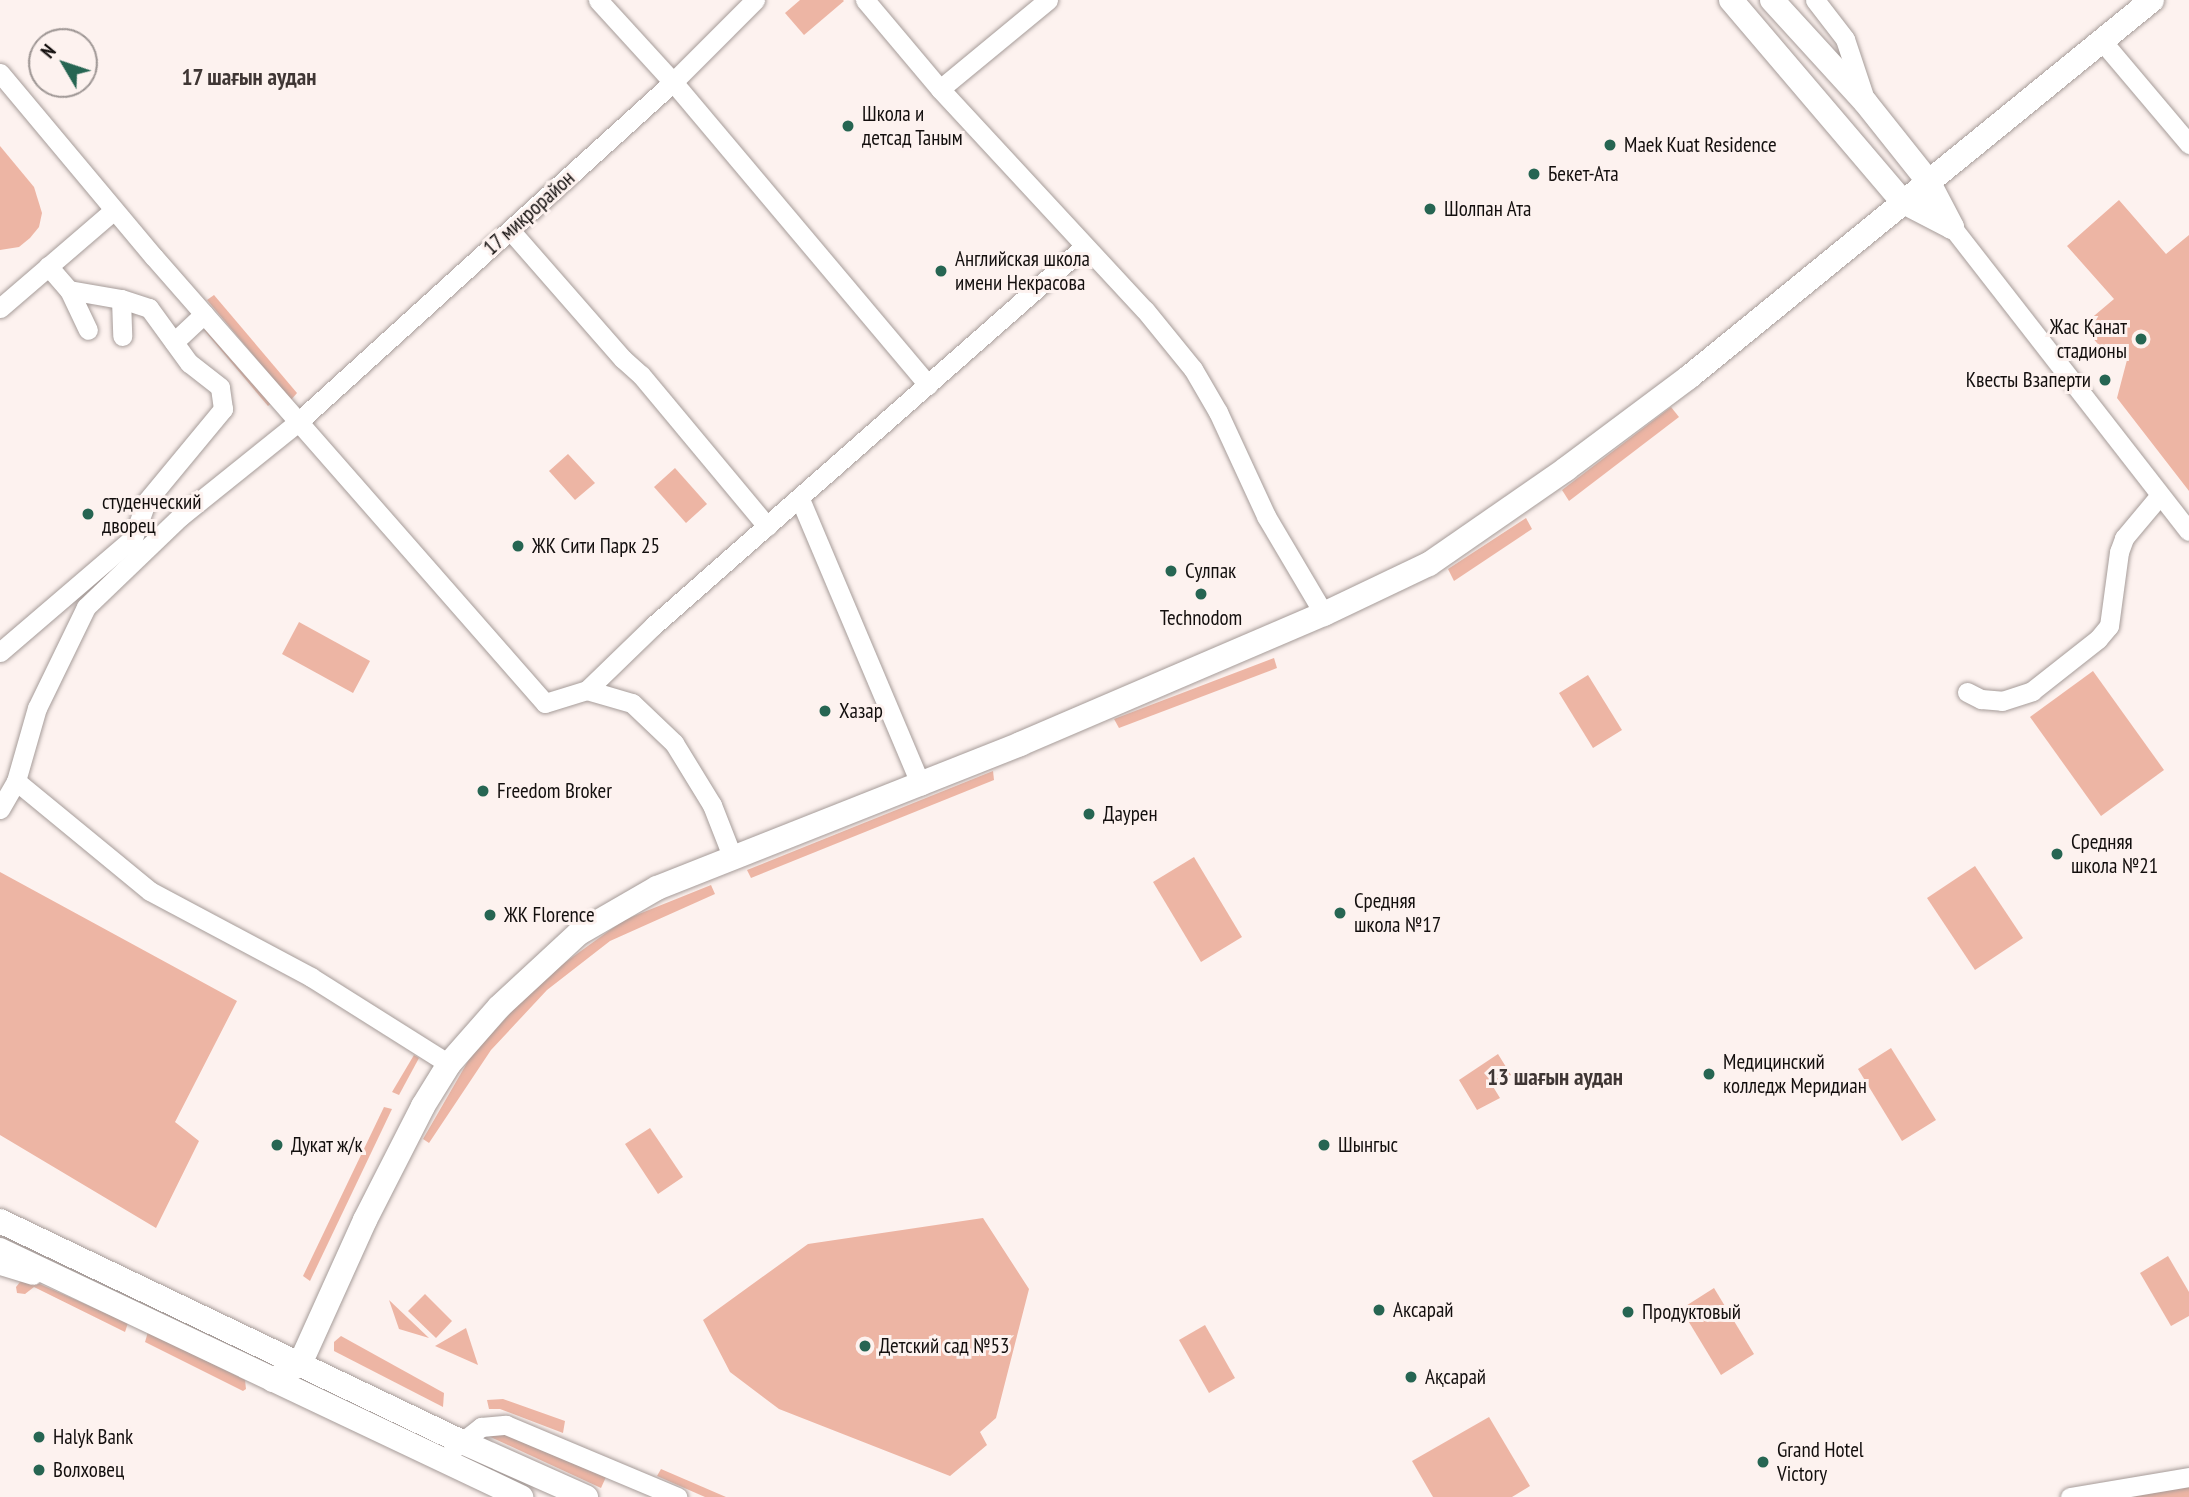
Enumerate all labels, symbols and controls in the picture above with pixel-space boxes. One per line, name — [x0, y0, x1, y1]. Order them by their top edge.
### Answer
north arrow — [28, 28, 98, 98]
text: N — [36, 40, 61, 63]
district label: 17 шағын аудан — [181, 63, 317, 91]
place label: Школа и детсад Таным — [862, 101, 963, 151]
marker: Школа и детсад Таным — [840, 118, 856, 134]
place label: Maek Kuat Residence — [1624, 132, 1777, 158]
marker: Maek Kuat Residence — [1602, 137, 1618, 153]
place label: Бекет-Ата — [1548, 161, 1619, 187]
street label: 17 микрорайон — [478, 165, 580, 261]
marker: Бекет-Ата — [1526, 166, 1542, 182]
place label: Шолпан Ата — [1444, 196, 1532, 222]
marker: Шолпан Ата — [1422, 201, 1438, 217]
place label: Английская школа имени Некрасова — [955, 246, 1090, 296]
marker: Английская школа имени Некрасова — [933, 263, 949, 279]
place label: Жас Қанат стадионы — [2050, 314, 2127, 364]
marker: Жас Қанат стадионы — [2133, 331, 2149, 347]
place label: Квесты Взаперти — [1966, 367, 2091, 393]
marker: Квесты Взаперти — [2097, 372, 2113, 388]
place label: студенческий дворец — [102, 489, 201, 539]
marker: студенческий дворец — [80, 506, 96, 522]
place label: ЖК Сити Парк 25 — [532, 533, 660, 559]
marker: ЖК Сити Парк 25 — [510, 538, 526, 554]
place label: Сулпак — [1185, 558, 1236, 584]
marker: Сулпак — [1163, 563, 1179, 579]
marker: Technodom — [1193, 586, 1209, 602]
place label: Technodom — [1160, 605, 1242, 631]
place label: Хазар — [839, 698, 883, 724]
marker: Хазар — [817, 703, 833, 719]
place label: Freedom Broker — [497, 778, 612, 804]
marker: Freedom Broker — [475, 783, 491, 799]
place label: Даурен — [1103, 801, 1158, 827]
marker: Даурен — [1081, 806, 1097, 822]
place label: Средняя школа №21 — [2071, 829, 2158, 879]
marker: Средняя школа №21 — [2049, 846, 2065, 862]
place label: Средняя школа №17 — [1354, 888, 1441, 938]
place label: ЖК Florence — [504, 902, 595, 928]
marker: Средняя школа №17 — [1332, 905, 1348, 921]
marker: ЖК Florence — [482, 907, 498, 923]
place label: Медицинский колледж Меридиан — [1723, 1049, 1867, 1099]
district label: 13 шағын аудан — [1487, 1063, 1623, 1091]
marker: Медицинский колледж Меридиан — [1701, 1066, 1717, 1082]
place label: Дукат ж/к — [291, 1132, 363, 1158]
place label: Шынгыс — [1338, 1132, 1398, 1158]
marker: Дукат ж/к — [269, 1137, 285, 1153]
marker: Шынгыс — [1316, 1137, 1332, 1153]
place label: Аксарай — [1393, 1297, 1454, 1323]
place label: Продуктовый — [1642, 1299, 1741, 1325]
marker: Аксарай — [1371, 1302, 1387, 1318]
marker: Продуктовый — [1620, 1304, 1636, 1320]
place label: Детский сад №53 — [879, 1333, 1009, 1359]
marker: Детский сад №53 — [857, 1338, 873, 1354]
place label: Ақсарай — [1425, 1364, 1486, 1390]
marker: Ақсарай — [1403, 1369, 1419, 1385]
place label: Halyk Bank — [53, 1424, 134, 1450]
marker: Halyk Bank — [31, 1429, 47, 1445]
place label: Grand Hotel Victory — [1777, 1437, 1864, 1487]
marker: Grand Hotel Victory — [1755, 1454, 1771, 1470]
place label: Волховец — [53, 1457, 124, 1483]
marker: Волховец — [31, 1462, 47, 1478]

